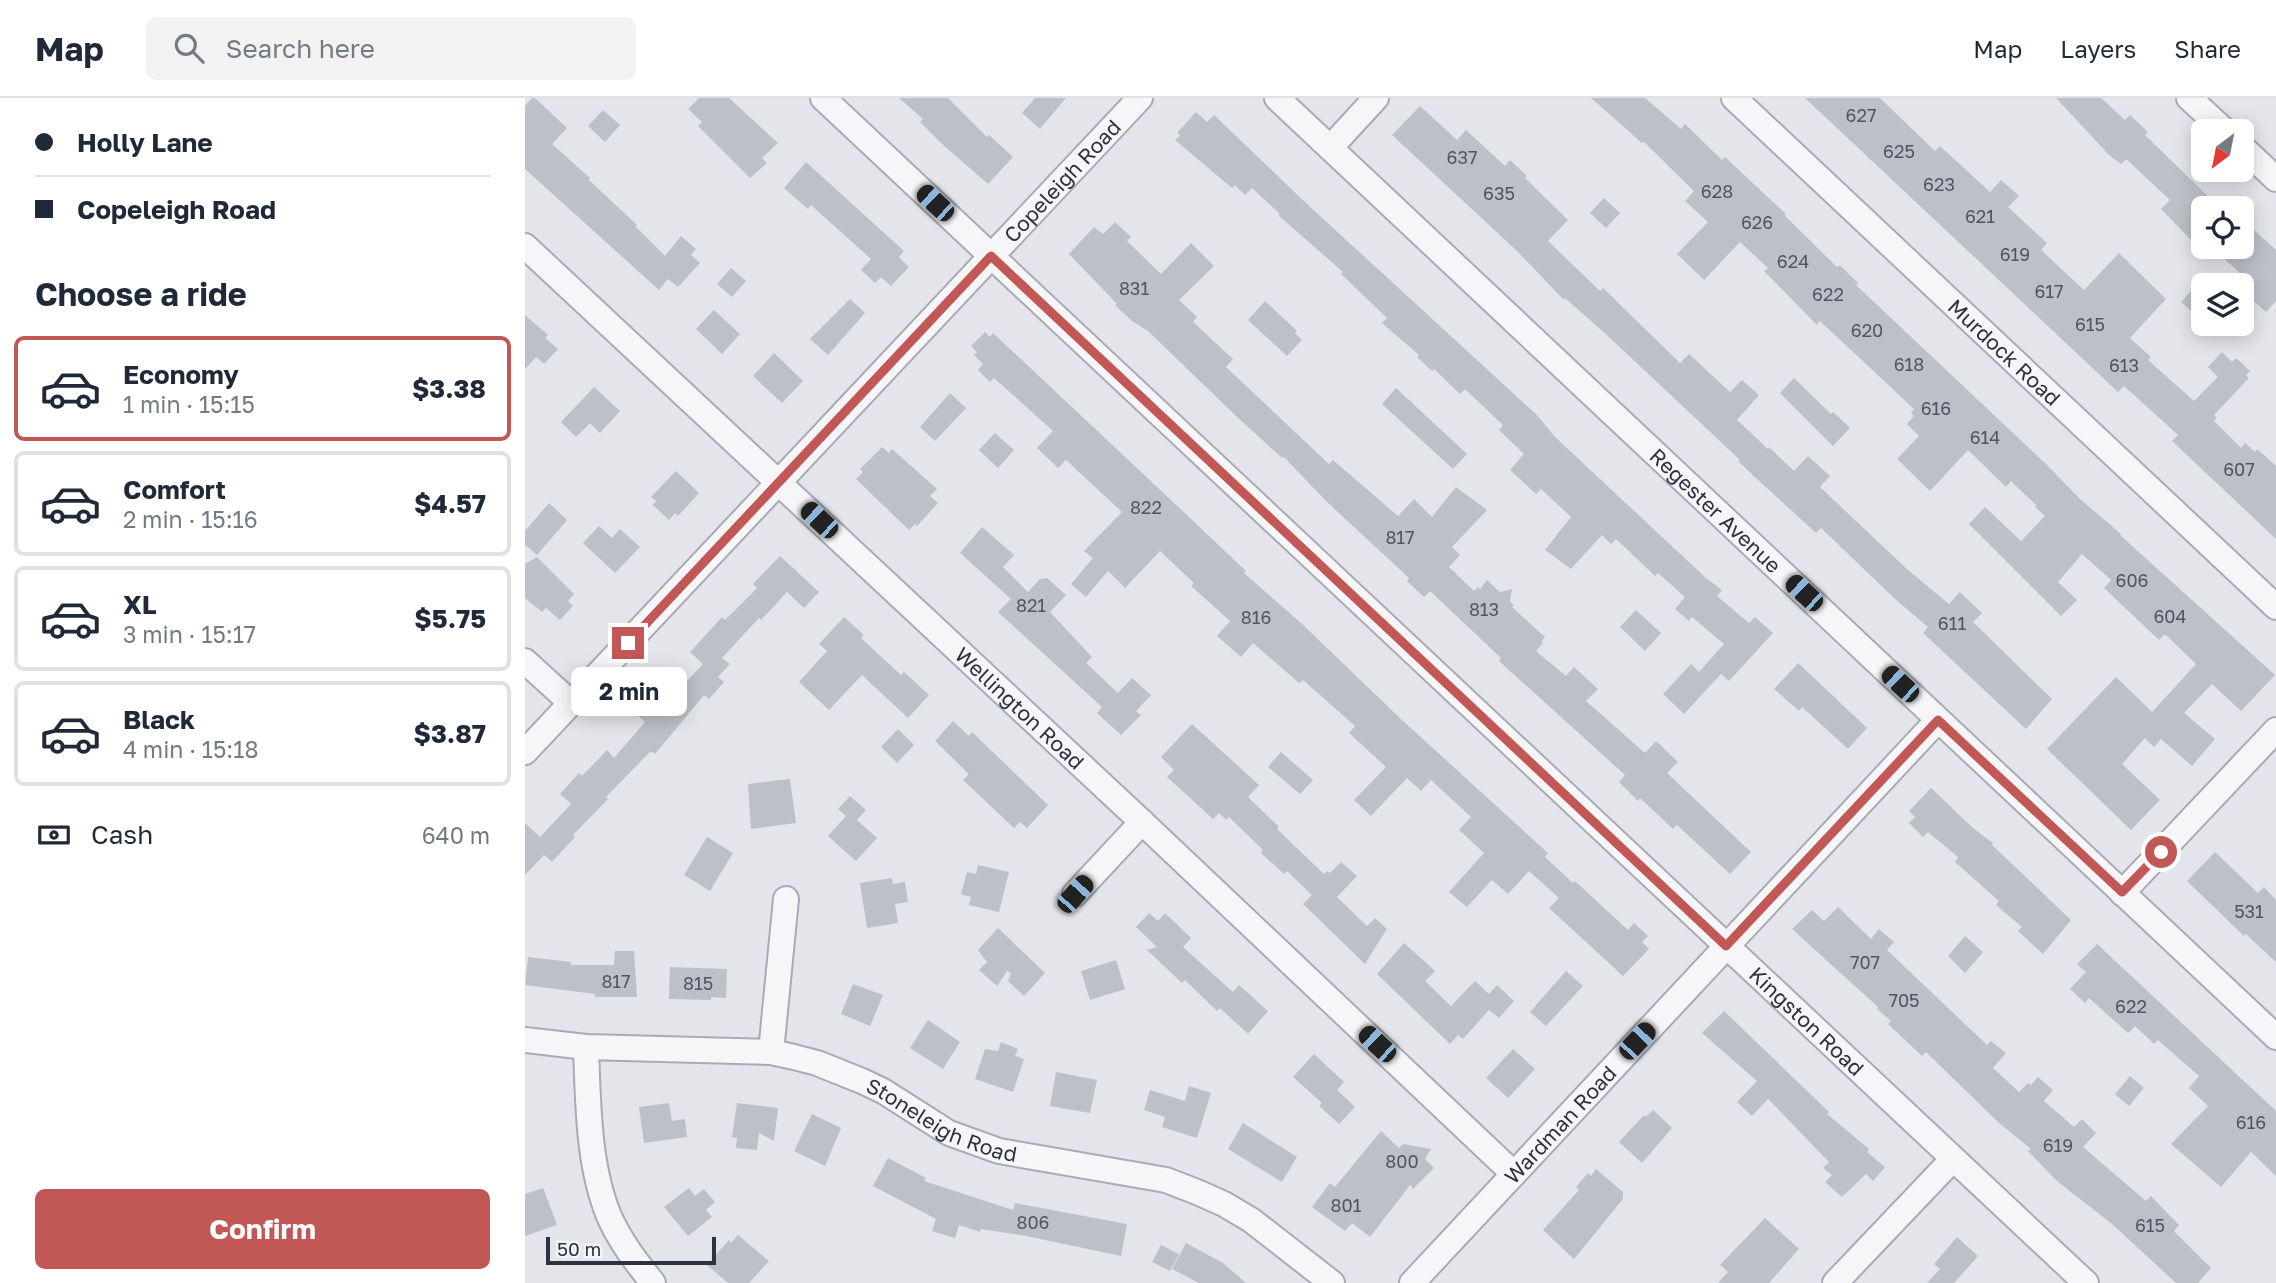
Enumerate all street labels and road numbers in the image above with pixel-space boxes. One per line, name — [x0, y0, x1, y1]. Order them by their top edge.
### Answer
street label: Copeleigh Road — [998, 114, 1126, 248]
street label: Murdock Road — [1943, 293, 2066, 411]
street label: Regester Avenue — [1645, 442, 1787, 578]
street label: Wellington Road — [950, 641, 1090, 775]
street label: Kingston Road — [1744, 961, 1870, 1081]
street label: Wardman Road — [1499, 1060, 1622, 1189]
street label: Stoneleigh Road — [862, 1072, 1019, 1167]

